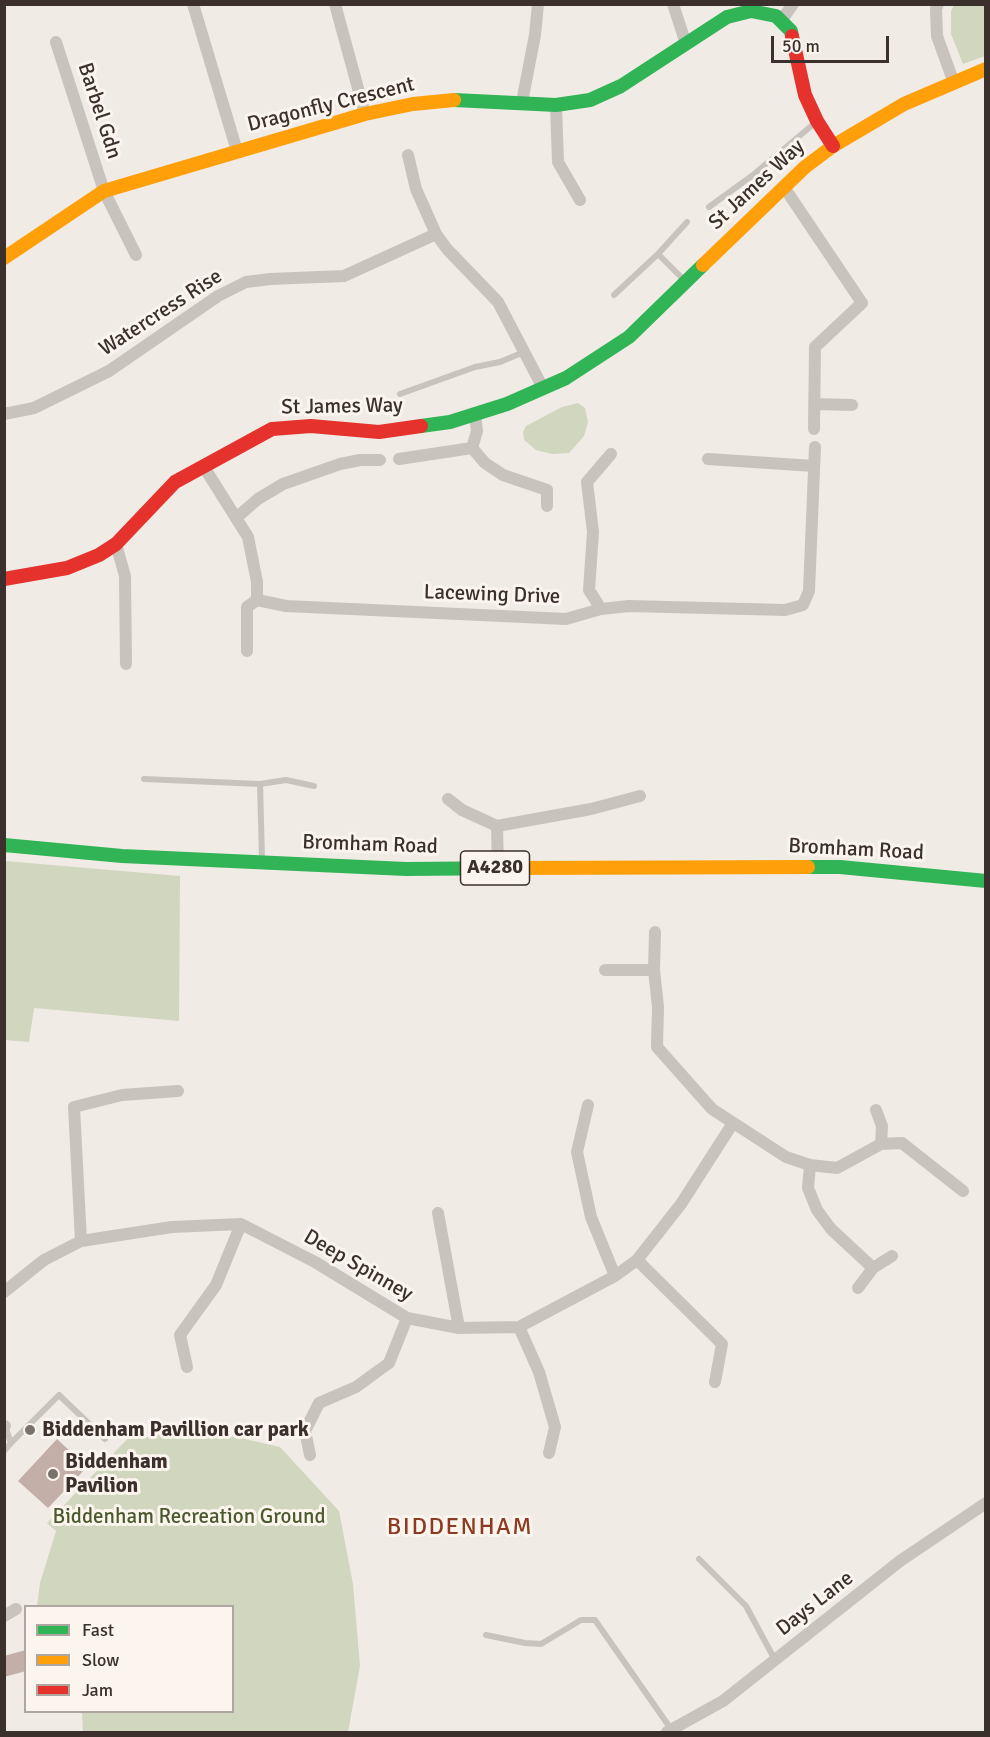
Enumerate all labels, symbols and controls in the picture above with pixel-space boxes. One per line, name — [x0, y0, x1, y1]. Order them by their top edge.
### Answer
scale bar — [774, 24, 892, 62]
text: 50 m — [782, 35, 820, 57]
street label: Barbel Gdn — [72, 60, 126, 162]
street label: Dragonfly Crescent — [245, 72, 417, 138]
street label: St James Way — [704, 134, 810, 236]
street label: Watercress Rise — [95, 264, 227, 362]
street label: St James Way — [281, 393, 403, 421]
street label: Lacewing Drive — [423, 580, 561, 610]
street label: Bromham Road — [302, 830, 438, 860]
street label: Bromham Road — [788, 834, 924, 866]
road number: A4280 — [460, 851, 530, 885]
street label: Deep Spinney — [299, 1225, 417, 1307]
place label: Biddenham Pavillion car park — [42, 1417, 309, 1443]
marker: Biddenham Pavillion car park — [23, 1423, 37, 1437]
place label: Biddenham Pavilion — [65, 1449, 168, 1499]
marker: Biddenham Pavilion — [46, 1467, 60, 1481]
park label: Biddenham Recreation Ground — [52, 1504, 326, 1530]
district label: BIDDENHAM — [387, 1514, 533, 1542]
street label: Days Lane — [771, 1566, 859, 1642]
legend — [24, 1605, 234, 1713]
text: Fast — [82, 1619, 114, 1641]
text: Slow — [82, 1649, 119, 1671]
text: Jam — [82, 1679, 113, 1701]

